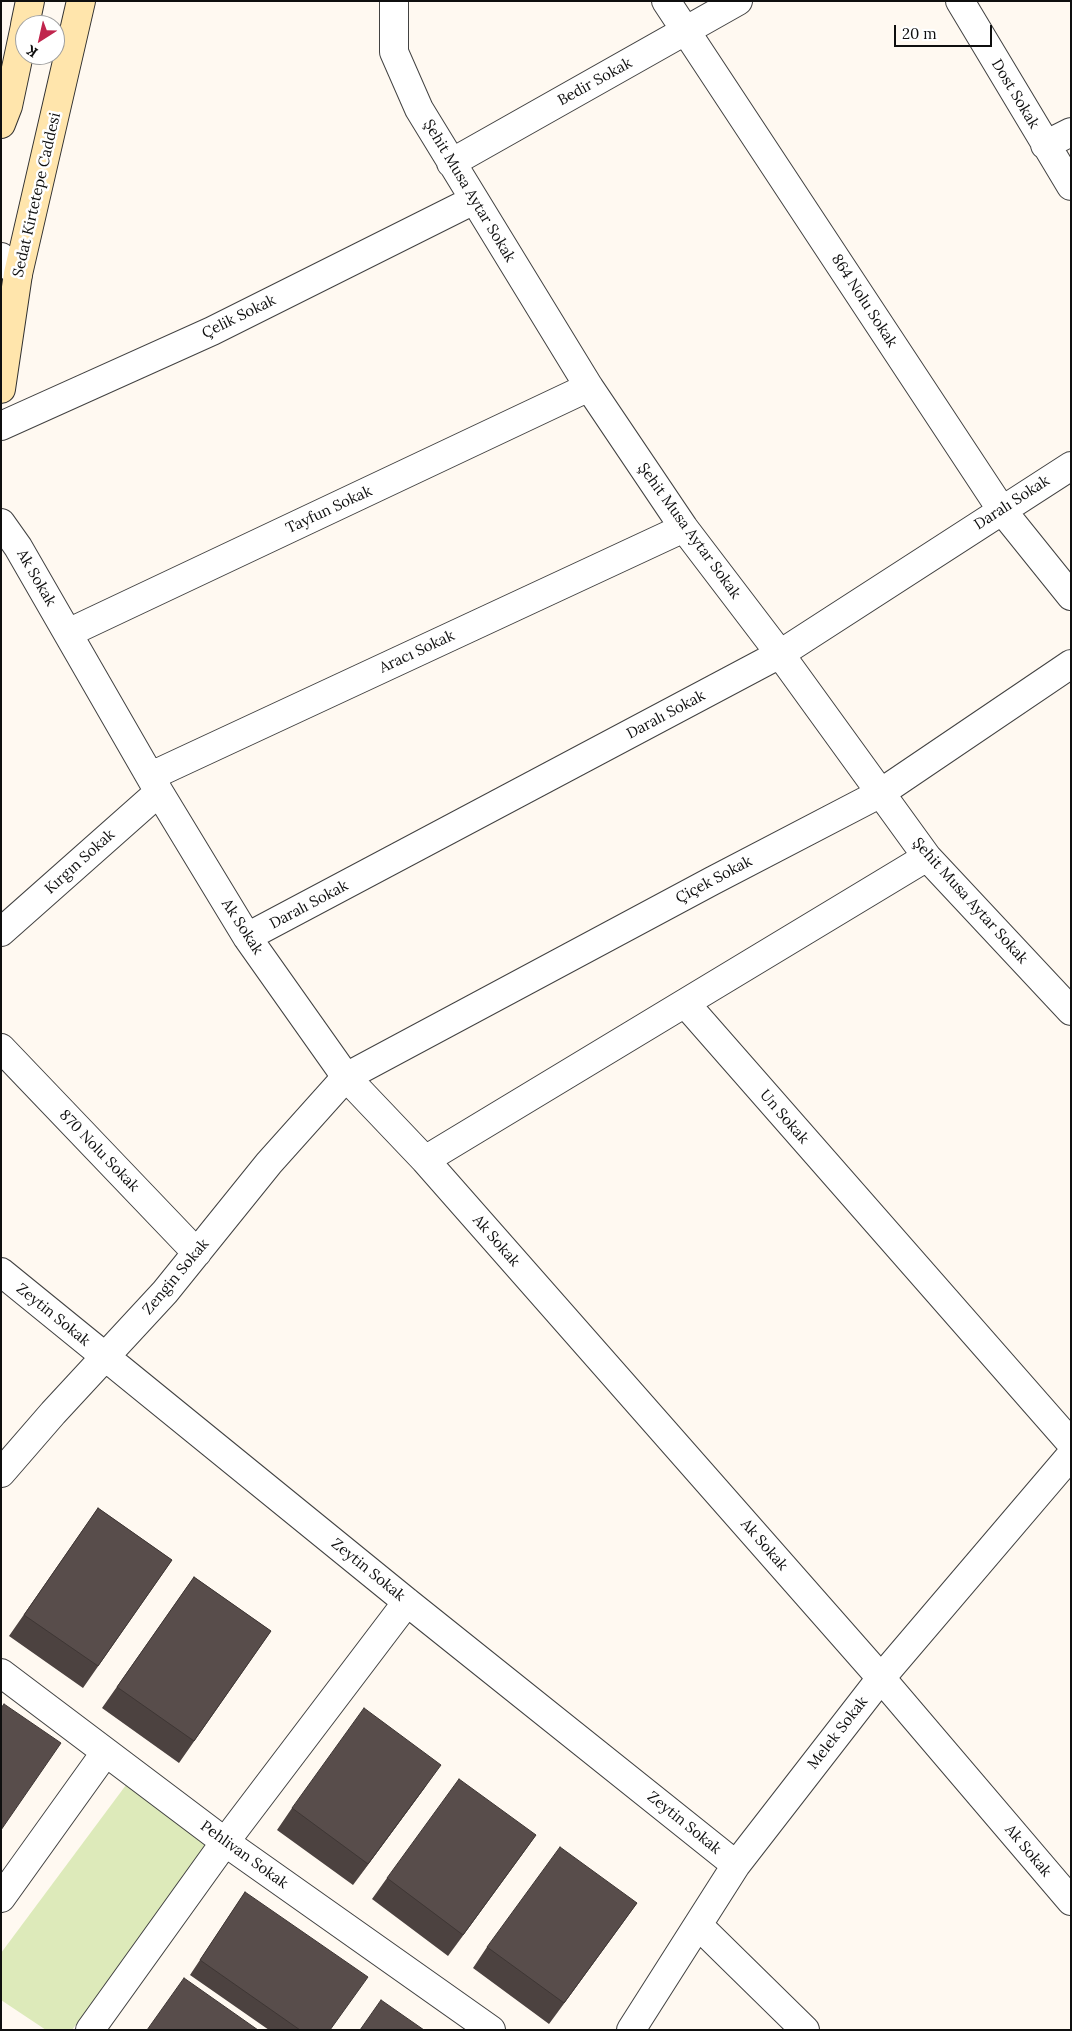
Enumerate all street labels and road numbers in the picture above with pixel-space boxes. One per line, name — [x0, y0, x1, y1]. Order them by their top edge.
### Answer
street label: Bedir Sokak — [555, 54, 635, 110]
street label: Dost Sokak — [987, 56, 1043, 132]
street label: Sedat Kirtetepe Caddesi — [9, 111, 65, 279]
street label: Şehit Musa Aytar Sokak — [419, 116, 519, 266]
street label: 864 Nolu Sokak — [827, 251, 901, 351]
street label: Çelik Sokak — [199, 291, 279, 343]
street label: Şehit Musa Aytar Sokak — [634, 460, 744, 602]
street label: Daralı Sokak — [971, 472, 1053, 534]
street label: Tayfun Sokak — [283, 482, 375, 538]
street label: Ak Sokak — [13, 546, 59, 610]
street label: Aracı Sokak — [377, 627, 457, 677]
street label: Daralı Sokak — [624, 687, 708, 743]
street label: Kırgın Sokak — [41, 826, 119, 898]
street label: Şehit Musa Aytar Sokak — [909, 834, 1031, 968]
street label: Çiçek Sokak — [673, 852, 755, 908]
street label: Daralı Sokak — [267, 877, 351, 933]
street label: Ak Sokak — [217, 896, 267, 958]
street label: Un Sokak — [756, 1086, 812, 1148]
street label: 870 Nolu Sokak — [55, 1106, 143, 1196]
street label: Ak Sokak — [469, 1212, 523, 1270]
street label: Zengin Sokak — [139, 1235, 213, 1319]
street label: Zeytin Sokak — [13, 1280, 93, 1350]
street label: Ak Sokak — [737, 1516, 791, 1574]
street label: Zeytin Sokak — [328, 1535, 408, 1605]
street label: Melek Sokak — [804, 1693, 872, 1773]
street label: Zeytin Sokak — [644, 1788, 724, 1858]
street label: Pehlivan Sokak — [197, 1817, 291, 1893]
street label: Ak Sokak — [1001, 1821, 1055, 1881]

